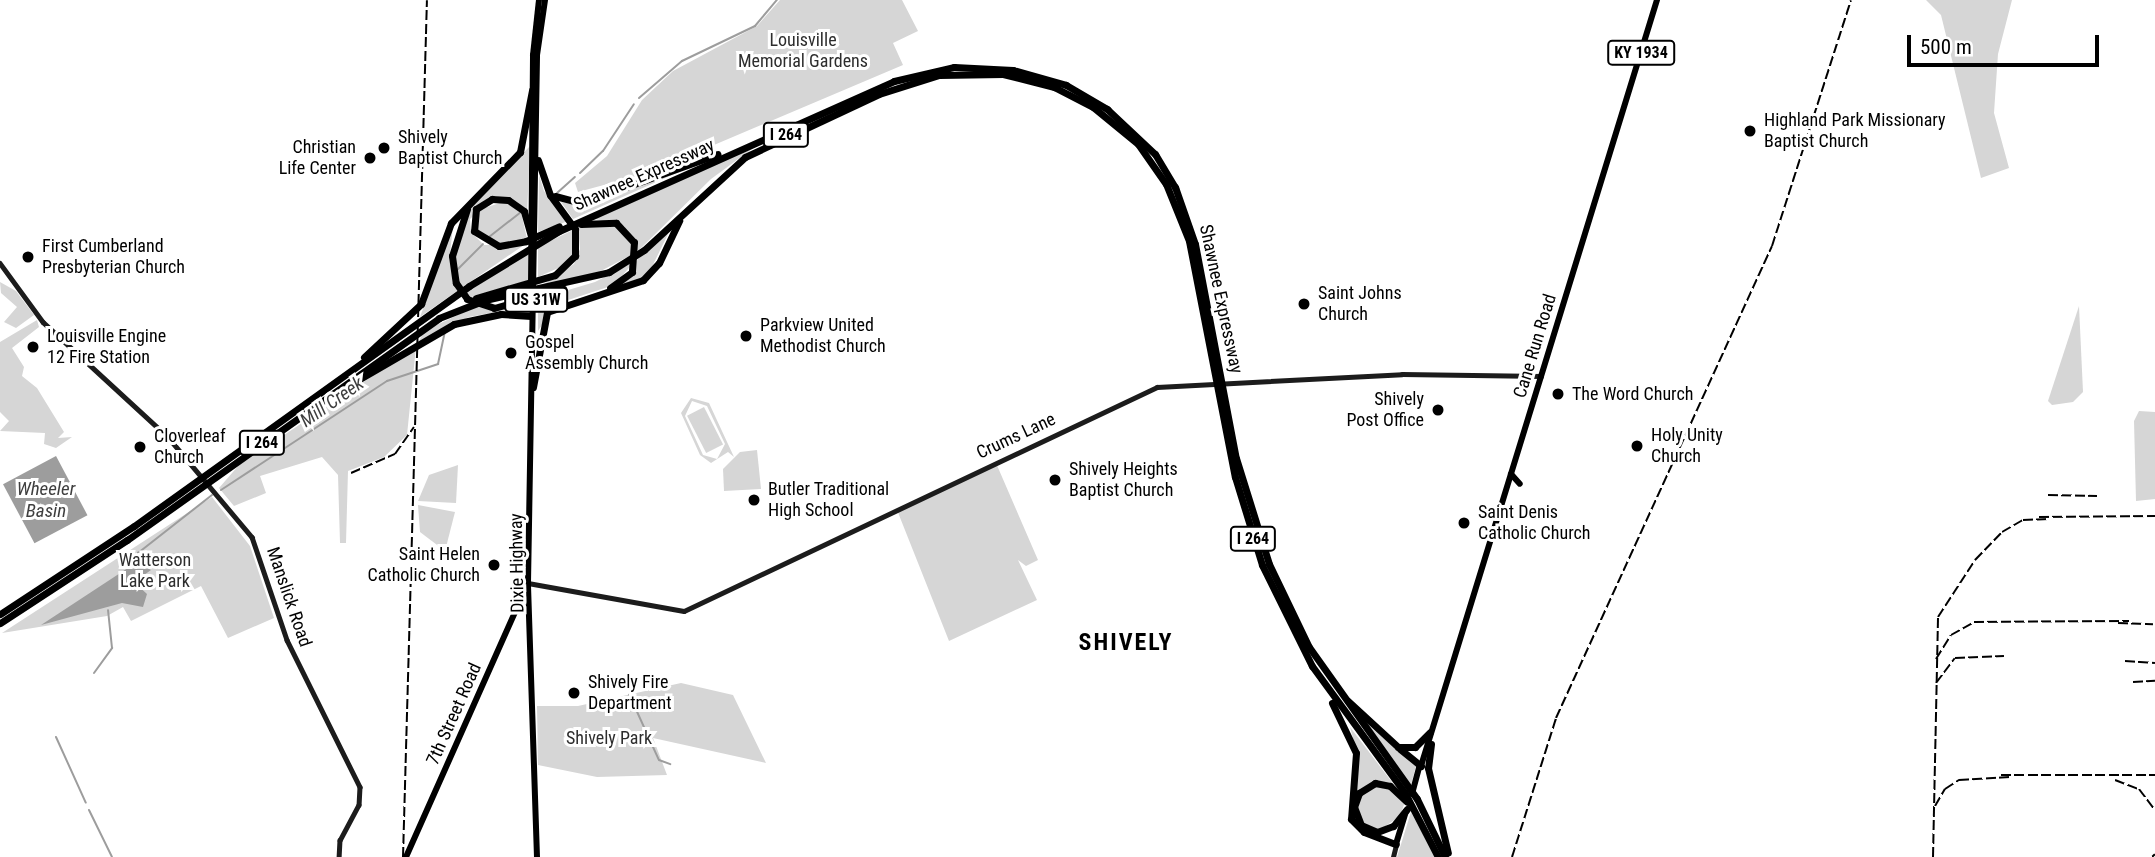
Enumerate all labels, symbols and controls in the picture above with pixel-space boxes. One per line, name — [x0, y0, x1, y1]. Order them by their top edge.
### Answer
scale bar — [1910, 21, 2102, 65]
park label: Louisville Memorial Gardens — [738, 30, 868, 72]
text: 500 m — [1920, 35, 1972, 59]
road number: KY 1934 — [1606, 40, 1676, 66]
place label: Highland Park Missionary Baptist Church — [1764, 110, 1945, 152]
road number: I 264 — [762, 122, 810, 148]
marker: Highland Park Missionary Baptist Church — [1742, 123, 1758, 139]
place label: Shively Baptist Church — [398, 127, 502, 170]
street label: Shawnee Expressway — [570, 134, 718, 216]
place label: Christian Life Center — [279, 137, 356, 180]
marker: Shively Baptist Church — [376, 140, 392, 156]
marker: Christian Life Center — [362, 150, 378, 166]
street label: Shawnee Expressway — [1195, 223, 1247, 375]
place label: First Cumberland Presbyterian Church — [42, 236, 185, 278]
marker: First Cumberland Presbyterian Church — [20, 249, 36, 265]
place label: Saint Johns Church — [1318, 283, 1402, 326]
road number: US 31W — [503, 288, 569, 312]
street label: Cane Run Road — [1509, 292, 1561, 400]
marker: Saint Johns Church — [1296, 296, 1312, 312]
place label: Parkview United Methodist Church — [760, 315, 886, 358]
place label: Louisville Engine 12 Fire Station — [47, 326, 166, 368]
marker: Parkview United Methodist Church — [738, 328, 754, 344]
place label: Gospel Assembly Church — [525, 332, 648, 374]
marker: Louisville Engine 12 Fire Station — [25, 339, 41, 355]
marker: Gospel Assembly Church — [503, 345, 519, 361]
water label: Mill Creek — [296, 372, 368, 432]
place label: The Word Church — [1572, 383, 1693, 405]
marker: The Word Church — [1550, 386, 1566, 402]
place label: Shively Post Office — [1346, 389, 1424, 432]
marker: Shively Post Office — [1430, 402, 1446, 418]
street label: Crums Lane — [973, 408, 1059, 464]
place label: Holy Unity Church — [1651, 425, 1723, 467]
place label: Cloverleaf Church — [154, 426, 226, 468]
road number: I 264 — [238, 430, 286, 456]
marker: Holy Unity Church — [1629, 438, 1645, 454]
marker: Cloverleaf Church — [132, 439, 148, 455]
place label: Shively Heights Baptist Church — [1069, 459, 1178, 502]
marker: Shively Heights Baptist Church — [1047, 472, 1063, 488]
water label: Wheeler Basin — [17, 478, 75, 522]
place label: Butler Traditional High School — [768, 479, 890, 522]
marker: Butler Traditional High School — [746, 492, 762, 508]
place label: Saint Denis Catholic Church — [1478, 502, 1591, 544]
street label: Dixie Highway — [505, 513, 529, 613]
marker: Saint Denis Catholic Church — [1456, 515, 1472, 531]
road number: I 264 — [1228, 526, 1278, 552]
street label: Manslick Road — [262, 544, 316, 650]
place label: Saint Helen Catholic Church — [367, 544, 480, 586]
park label: Watterson Lake Park — [119, 550, 191, 592]
marker: Saint Helen Catholic Church — [486, 557, 502, 573]
district label: SHIVELY — [1079, 629, 1173, 657]
street label: 7th Street Road — [422, 660, 486, 768]
place label: Shively Fire Department — [588, 672, 671, 714]
marker: Shively Fire Department — [566, 685, 582, 701]
park label: Shively Park — [566, 727, 652, 749]

